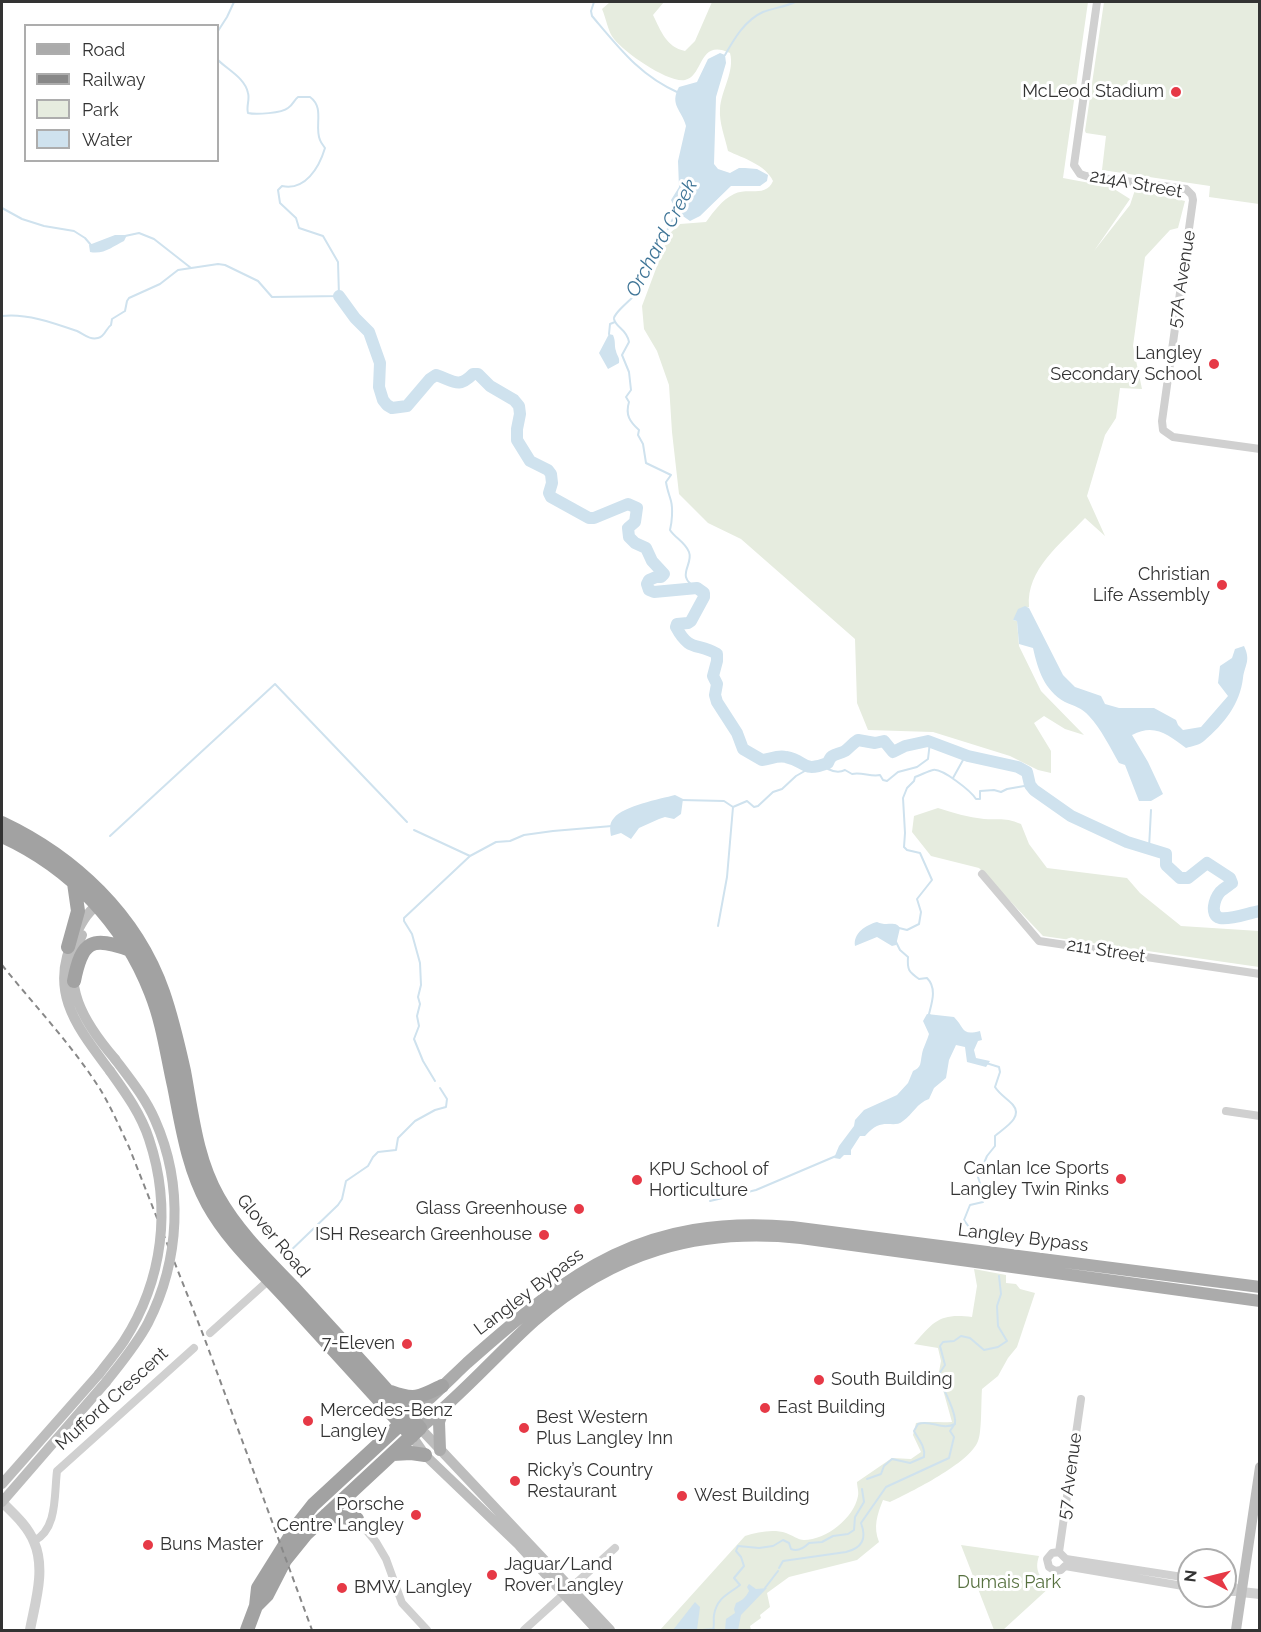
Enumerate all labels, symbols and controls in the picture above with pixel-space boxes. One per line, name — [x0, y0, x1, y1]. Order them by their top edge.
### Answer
legend — [24, 24, 219, 162]
text: Road — [82, 39, 125, 60]
text: Railway — [82, 69, 146, 90]
place label: McLeod Stadium — [1022, 81, 1164, 103]
marker: McLeod Stadium — [1169, 85, 1183, 99]
text: Park — [82, 99, 119, 120]
text: Water — [82, 129, 132, 150]
street label: 214A Street — [1088, 165, 1184, 203]
water label: Orchard Creek — [621, 175, 703, 301]
street label: 57A Avenue — [1164, 229, 1200, 329]
place label: Langley Secondary School — [1050, 343, 1202, 386]
marker: Langley Secondary School — [1207, 357, 1221, 371]
place label: Christian Life Assembly — [1093, 564, 1210, 606]
marker: Christian Life Assembly — [1215, 578, 1229, 592]
street label: 211 Street — [1065, 934, 1147, 968]
place label: Canlan Ice Sports Langley Twin Rinks — [950, 1158, 1109, 1200]
place label: KPU School of Horticulture — [649, 1159, 769, 1202]
marker: Canlan Ice Sports Langley Twin Rinks — [1114, 1172, 1128, 1186]
marker: KPU School of Horticulture — [630, 1173, 644, 1187]
street label: Glover Road — [232, 1190, 314, 1282]
place label: Glass Greenhouse — [416, 1198, 567, 1220]
marker: Glass Greenhouse — [572, 1202, 586, 1216]
street label: Langley Bypass — [956, 1219, 1090, 1257]
place label: ISH Research Greenhouse — [315, 1224, 532, 1246]
marker: ISH Research Greenhouse — [537, 1228, 551, 1242]
street label: Langley Bypass — [470, 1244, 588, 1340]
place label: 7-Eleven — [322, 1333, 395, 1355]
marker: 7-Eleven — [400, 1337, 414, 1351]
street label: Mufford Crescent — [51, 1343, 173, 1455]
place label: South Building — [831, 1369, 953, 1391]
marker: South Building — [812, 1373, 826, 1387]
place label: East Building — [777, 1397, 885, 1419]
place label: Mercedes-Benz Langley — [320, 1400, 453, 1442]
marker: East Building — [758, 1401, 772, 1415]
place label: Best Western Plus Langley Inn — [536, 1407, 673, 1450]
marker: Mercedes-Benz Langley — [301, 1414, 315, 1428]
marker: Best Western Plus Langley Inn — [517, 1421, 531, 1435]
street label: 57 Avenue — [1053, 1431, 1087, 1521]
place label: Ricky’s Country Restaurant — [527, 1460, 653, 1502]
marker: Ricky’s Country Restaurant — [508, 1474, 522, 1488]
place label: West Building — [694, 1485, 810, 1507]
marker: West Building — [675, 1489, 689, 1503]
place label: Porsche Centre Langley — [277, 1494, 404, 1537]
marker: Porsche Centre Langley — [409, 1508, 423, 1522]
place label: Buns Master — [160, 1534, 263, 1556]
marker: Buns Master — [141, 1538, 155, 1552]
north arrow — [1177, 1548, 1237, 1608]
place label: Jaguar/Land Rover Langley — [504, 1554, 623, 1596]
marker: Jaguar/Land Rover Langley — [485, 1568, 499, 1582]
text: N — [1180, 1569, 1201, 1583]
park label: Dumais Park — [957, 1572, 1061, 1594]
place label: BMW Langley — [354, 1577, 472, 1599]
marker: BMW Langley — [335, 1581, 349, 1595]

